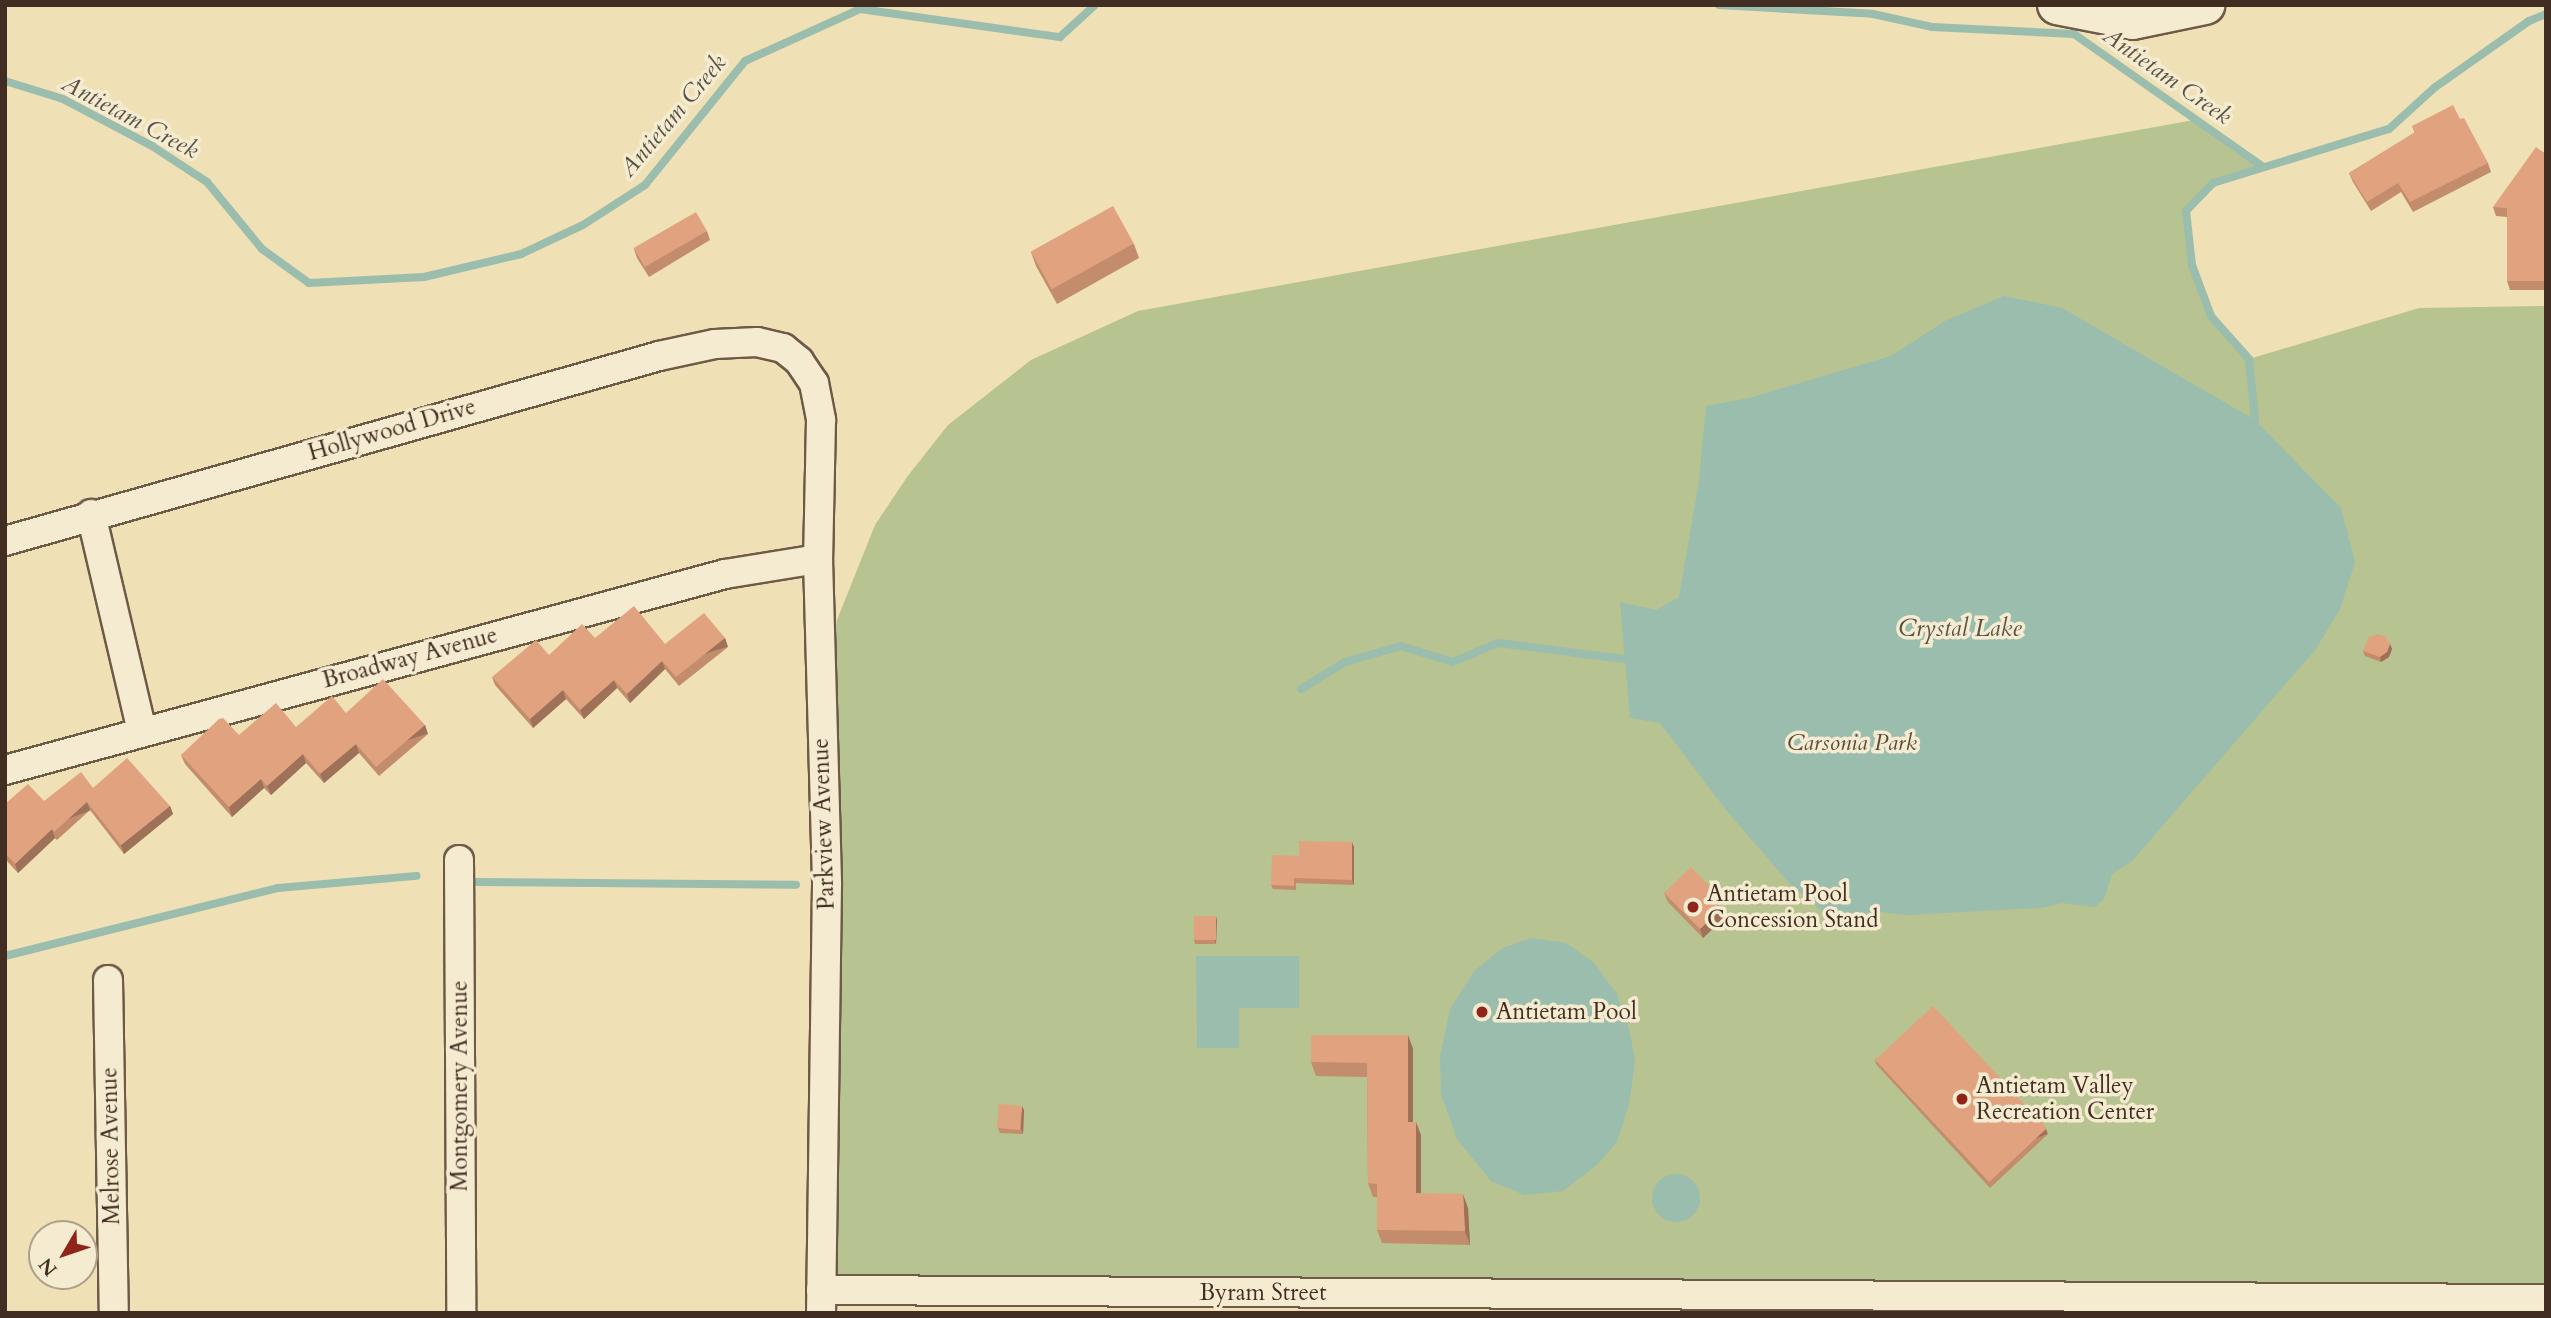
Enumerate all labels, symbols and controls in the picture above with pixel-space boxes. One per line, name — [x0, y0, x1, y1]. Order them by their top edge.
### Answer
water label: Antietam Creek — [2097, 21, 2237, 131]
water label: Antietam Creek — [614, 49, 732, 183]
water label: Antietam Creek — [57, 69, 203, 165]
street label: Hollywood Drive — [305, 393, 479, 467]
water label: Crystal Lake — [1898, 615, 2022, 643]
street label: Broadway Avenue — [320, 621, 500, 695]
park label: Carsonia Park — [1787, 729, 1917, 757]
street label: Parkview Avenue — [807, 738, 841, 910]
place label: Antietam Pool Concession Stand — [1707, 880, 1879, 934]
marker: Antietam Pool Concession Stand — [1685, 899, 1701, 915]
street label: Montgomery Avenue — [446, 981, 474, 1191]
place label: Antietam Pool — [1496, 998, 1637, 1026]
marker: Antietam Pool — [1474, 1004, 1490, 1020]
street label: Melrose Avenue — [96, 1067, 126, 1225]
place label: Antietam Valley Recreation Center — [1976, 1072, 2154, 1126]
marker: Antietam Valley Recreation Center — [1954, 1091, 1970, 1107]
north arrow — [28, 1220, 98, 1290]
text: N — [33, 1252, 64, 1282]
street label: Byram Street — [1199, 1279, 1327, 1307]

